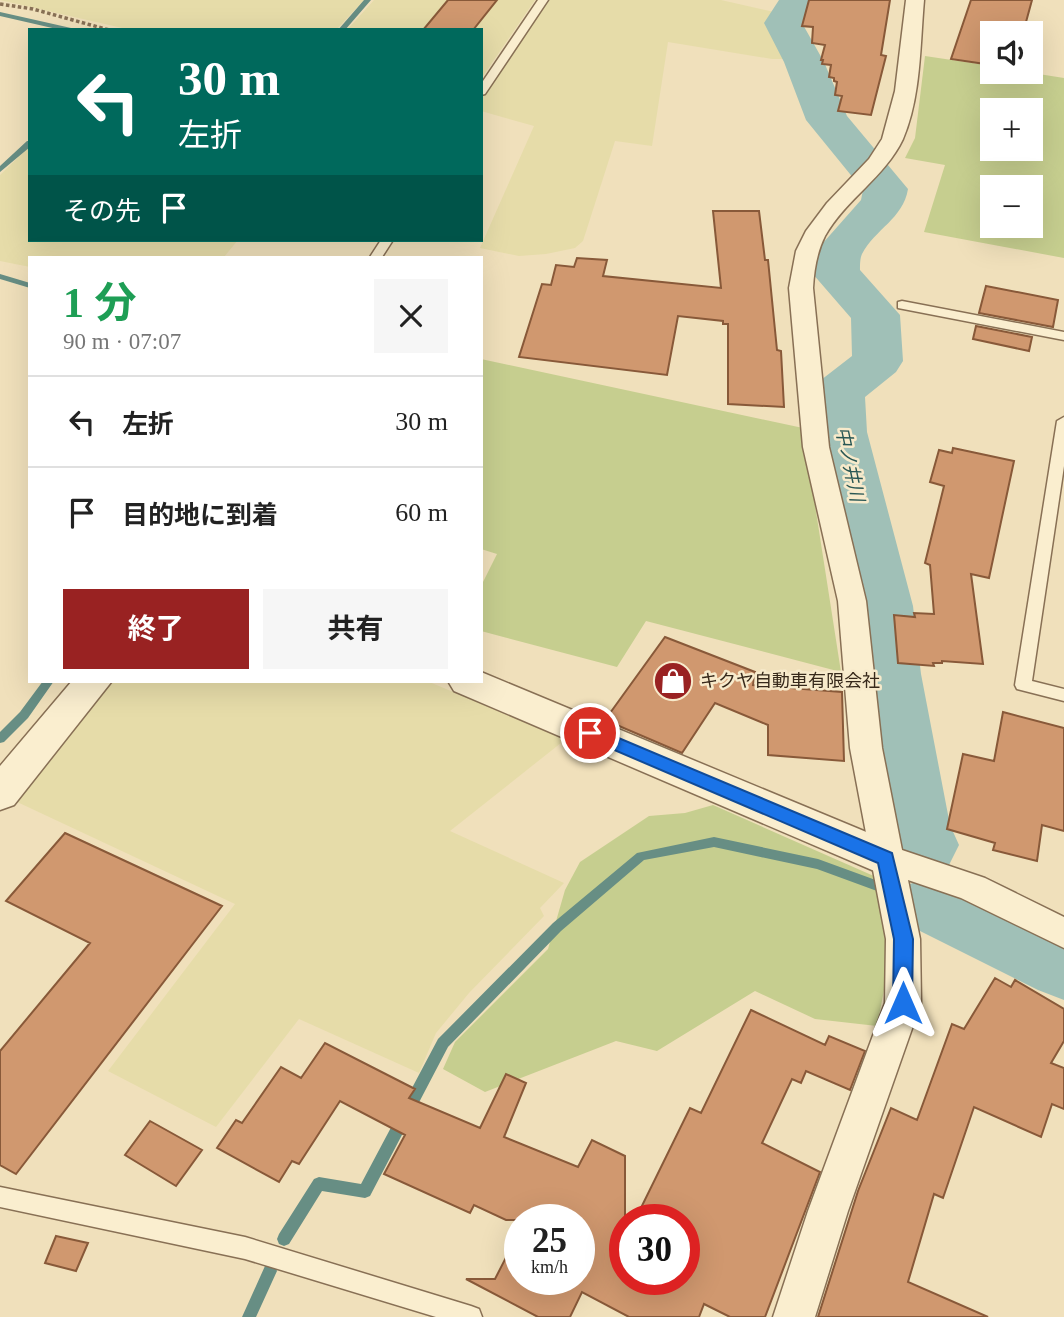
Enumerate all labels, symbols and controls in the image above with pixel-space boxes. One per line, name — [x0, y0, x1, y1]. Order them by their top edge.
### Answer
map controls — [980, 21, 1043, 238]
button: sound — [980, 21, 1043, 84]
text: 30 m — [178, 51, 280, 106]
icon: left — [63, 56, 154, 147]
button: + — [980, 98, 1043, 161]
text: 左折 — [178, 117, 242, 153]
button: − — [980, 175, 1043, 238]
icon: arrive — [155, 189, 193, 227]
text: その先 — [63, 197, 141, 226]
button: close — [374, 279, 448, 353]
text: 1 分 — [63, 280, 137, 326]
text: 90 m · 07:07 — [63, 329, 181, 354]
icon: left — [63, 403, 101, 441]
text: 30 m — [395, 407, 448, 436]
text: 左折 — [122, 410, 174, 439]
water label: 中ノ井川 — [832, 425, 869, 505]
icon: arrive — [63, 494, 101, 532]
text: 60 m — [395, 498, 448, 527]
text: 目的地に到着 — [122, 501, 278, 530]
button: 終了 — [63, 589, 249, 669]
button: 共有 — [263, 589, 448, 669]
shop icon: キクヤ自動車有限会社 — [652, 660, 694, 702]
place label: キクヤ自動車有限会社 — [700, 671, 880, 691]
pin — [560, 703, 620, 763]
icon: arrive — [571, 714, 609, 752]
position arrow — [866, 966, 940, 1040]
speed limit sign: 30 — [609, 1204, 700, 1295]
text: 25 — [532, 1221, 567, 1260]
text: km/h — [531, 1257, 568, 1277]

